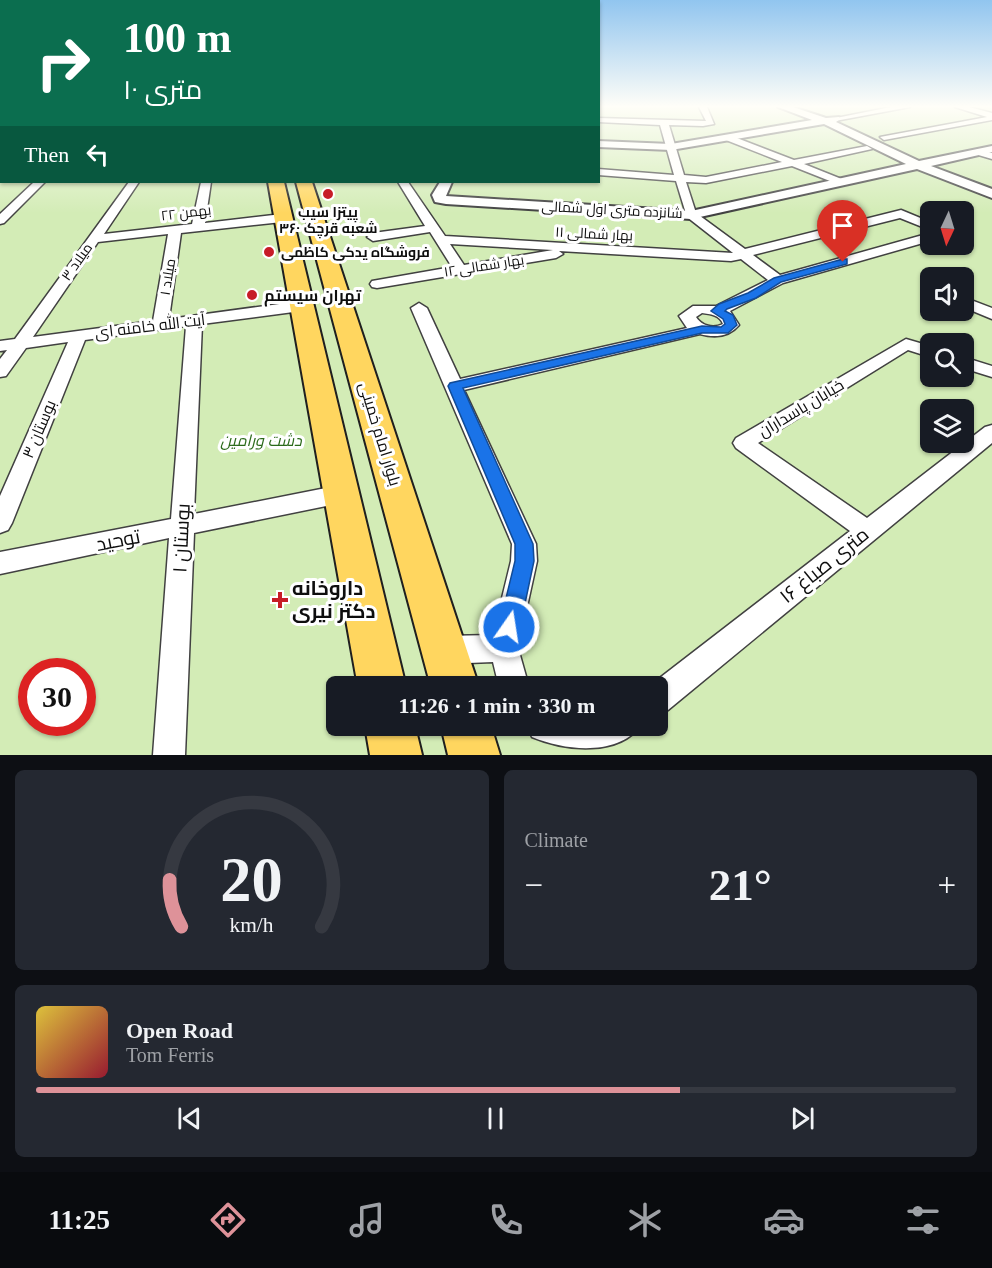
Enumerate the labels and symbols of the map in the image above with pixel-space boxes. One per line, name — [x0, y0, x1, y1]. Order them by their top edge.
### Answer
marker: پیتزا سیب ۳۶۰ شعبه قرچک — [321, 187, 335, 201]
street label: شانزده متری اول شمالی — [541, 199, 683, 222]
pin — [817, 200, 868, 262]
north arrow — [920, 201, 974, 255]
street label: ۲۲ بهمن — [160, 202, 212, 224]
place label: پیتزا سیب ۳۶۰ شعبه قرچک — [279, 205, 377, 239]
street label: بهار شمالی ۱۱ — [555, 224, 633, 244]
street label: میلاد ۳ — [59, 240, 95, 284]
place label: فروشگاه یدکی کاظمی — [281, 244, 430, 261]
marker: فروشگاه یدکی کاظمی — [262, 245, 276, 259]
street label: بهار شمالی ۱۲ — [443, 252, 525, 280]
street label: میلاد ۱ — [158, 258, 178, 296]
place label: تهران سیستم — [264, 287, 362, 307]
marker: تهران سیستم — [245, 288, 259, 302]
street label: آیت الله خامنه ای — [93, 309, 207, 343]
street label: خیابان پاسداران — [755, 376, 848, 443]
street label: بلوار امام خمینی — [353, 380, 404, 489]
street label: بوستان ۳ — [19, 397, 61, 461]
park label: دشت ورامین — [220, 432, 303, 450]
street label: بوستان ۱ — [168, 503, 196, 573]
street label: ۱۶ متری صباغ — [775, 523, 875, 610]
street label: توحید — [94, 525, 143, 556]
place label: داروخانه دکتر نیری — [292, 577, 375, 623]
marker: داروخانه دکتر نیری — [273, 593, 287, 607]
position arrow — [477, 595, 541, 659]
speed limit sign: 30 — [18, 658, 96, 736]

